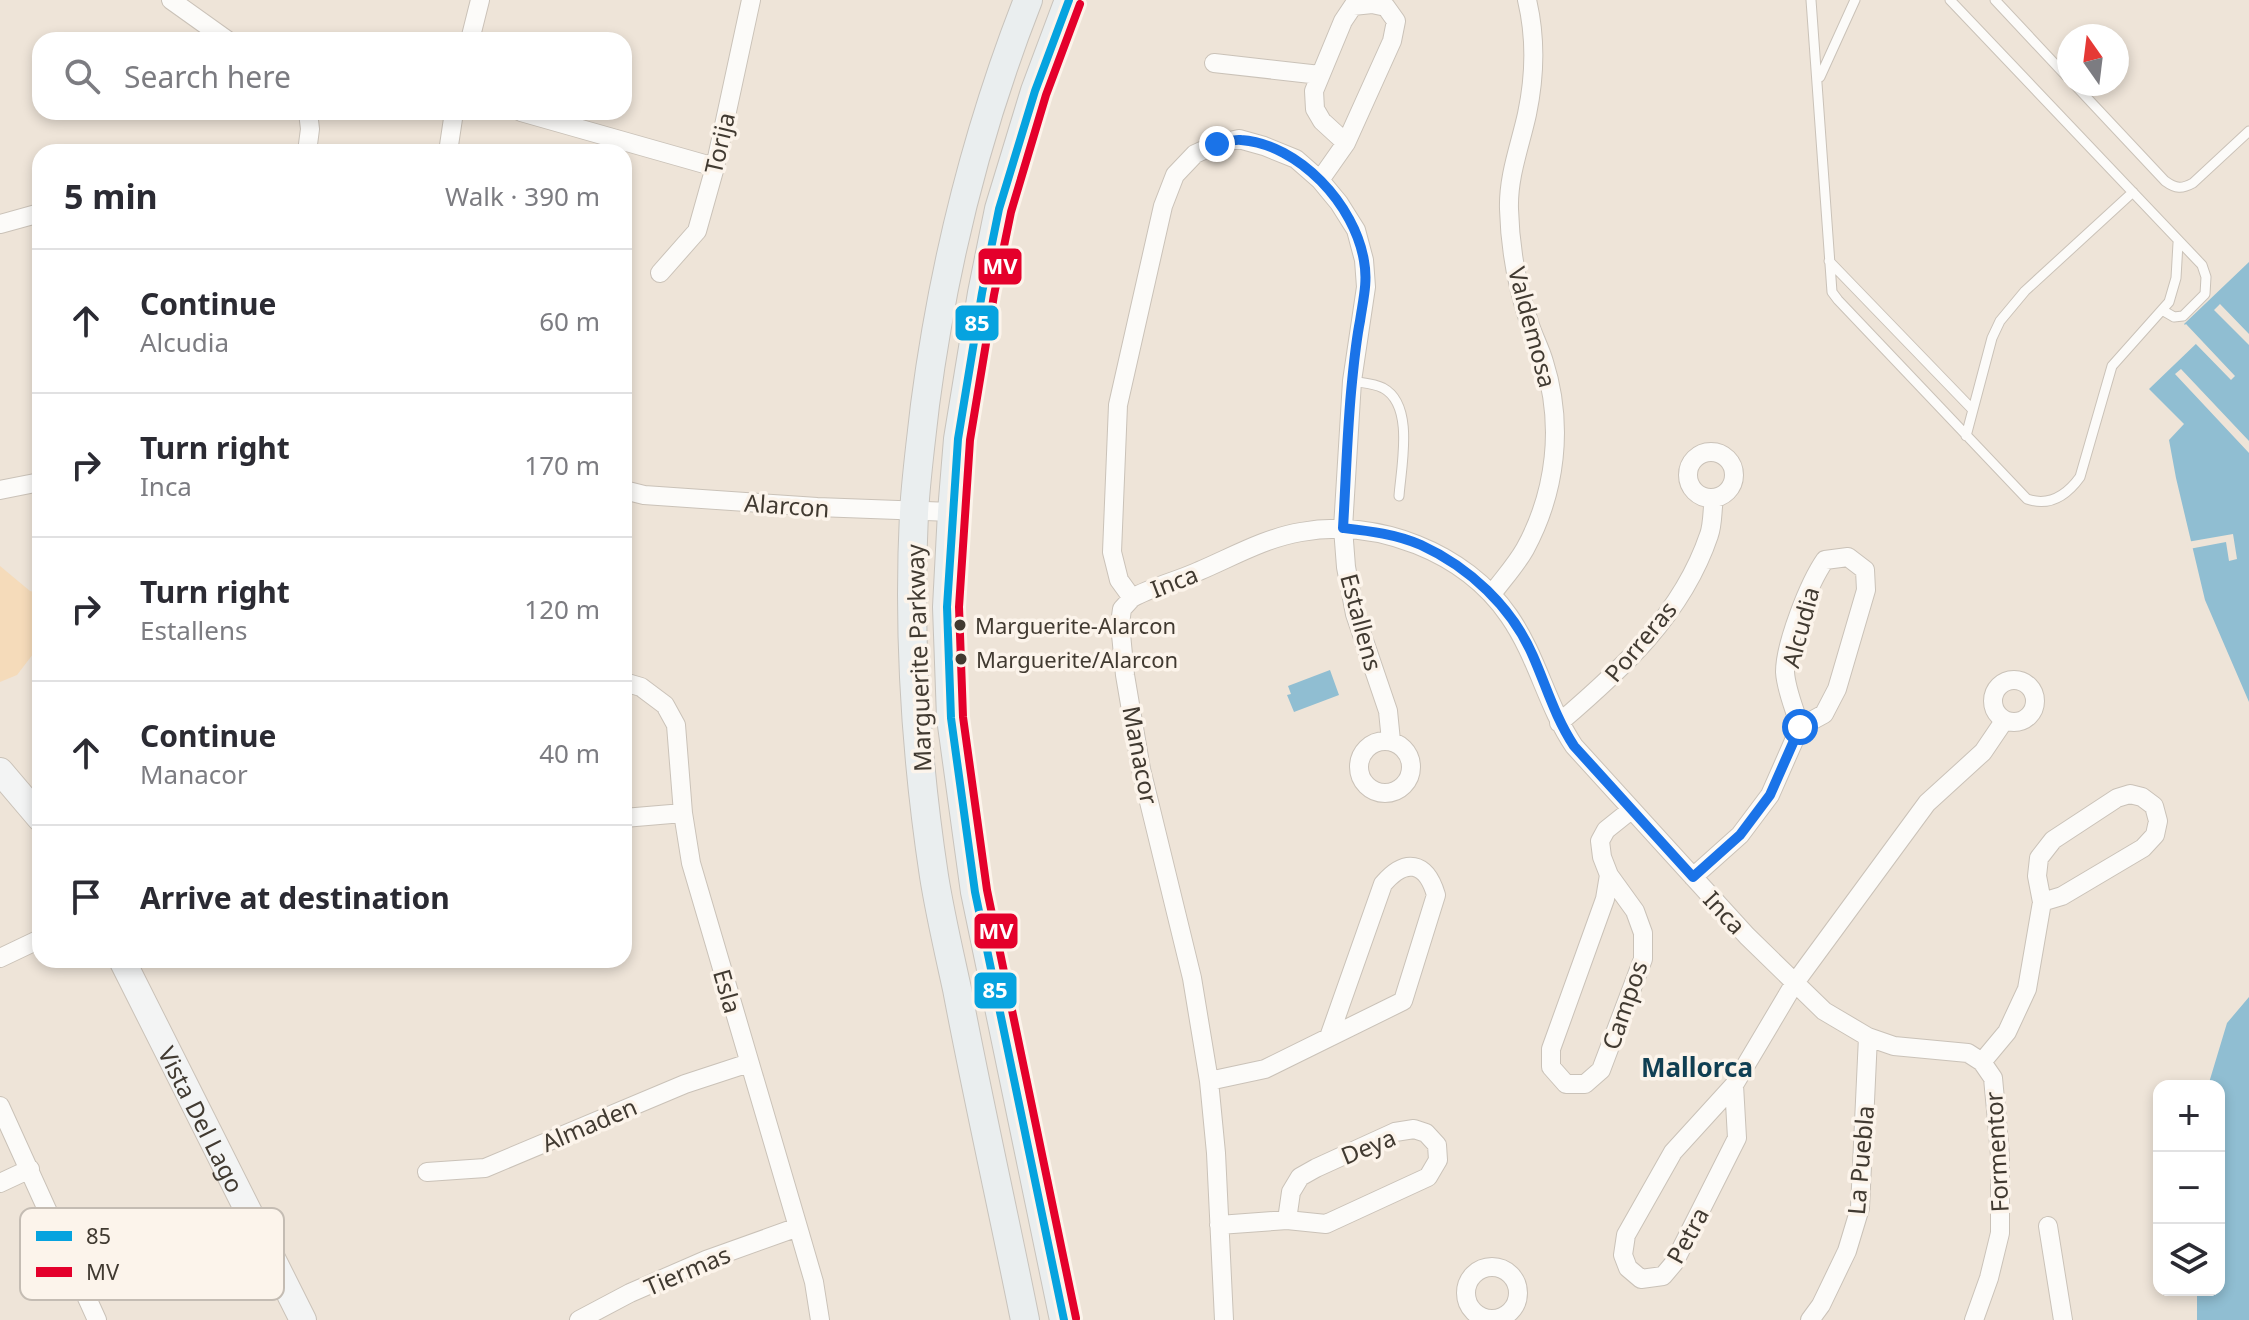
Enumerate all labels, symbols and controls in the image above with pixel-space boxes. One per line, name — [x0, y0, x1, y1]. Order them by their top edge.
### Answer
north arrow — [2057, 24, 2129, 96]
search box — [32, 32, 632, 120]
icon: search — [60, 54, 104, 98]
text: Search here — [124, 56, 291, 97]
street label: Torija — [696, 109, 742, 177]
route end — [1199, 126, 1235, 162]
text: 5 min — [64, 173, 158, 219]
text: Walk · 390 m — [445, 178, 600, 214]
line badge: MV — [977, 247, 1023, 286]
text: MV — [982, 250, 1018, 280]
street label: Valdemosa — [1501, 263, 1565, 391]
text: Continue — [140, 283, 276, 324]
icon: ahead — [64, 299, 108, 343]
text: 60 m — [539, 303, 600, 339]
line badge: 85 — [954, 304, 1000, 342]
text: 85 — [964, 307, 990, 337]
text: Alcudia — [140, 324, 229, 360]
text: Turn right — [140, 427, 290, 468]
icon: right — [64, 443, 108, 487]
text: 170 m — [524, 447, 600, 483]
text: Inca — [140, 468, 192, 504]
street label: Alarcon — [743, 486, 831, 524]
street label: Marguerite Parkway — [898, 543, 938, 772]
street label: Inca — [1146, 557, 1202, 605]
street label: Estallens — [1333, 570, 1391, 674]
text: Turn right — [140, 571, 290, 612]
street label: Alcudia — [1773, 583, 1827, 671]
icon: right — [64, 587, 108, 631]
text: 120 m — [524, 591, 600, 627]
street label: Porreras — [1596, 594, 1684, 688]
place label: Marguerite-Alarcon — [975, 610, 1176, 640]
text: Estallens — [140, 612, 247, 648]
marker: Marguerite-Alarcon — [952, 617, 968, 633]
place label: Marguerite/Alarcon — [976, 644, 1178, 674]
marker: Marguerite/Alarcon — [953, 651, 969, 667]
street label: Manacor — [1115, 703, 1167, 807]
route start — [1782, 709, 1818, 745]
text: Continue — [140, 715, 276, 756]
icon: ahead — [64, 731, 108, 775]
text: 40 m — [539, 735, 600, 771]
text: Manacor — [140, 756, 248, 792]
icon: arrive — [64, 875, 108, 919]
text: Arrive at destination — [140, 877, 450, 918]
street label: Inca — [1697, 883, 1753, 941]
line badge: MV — [973, 912, 1019, 950]
text: MV — [978, 915, 1014, 945]
street label: Campos — [1593, 956, 1655, 1054]
street label: Esla — [706, 965, 750, 1017]
line badge: 85 — [973, 971, 1018, 1010]
text: 85 — [982, 974, 1008, 1004]
street label: Vista Del Lago — [151, 1040, 252, 1198]
district label: Mallorca — [1641, 1049, 1753, 1085]
map controls — [2153, 1080, 2225, 1296]
button: + — [2153, 1080, 2225, 1152]
street label: Almaden — [536, 1089, 642, 1159]
street label: Formentor — [1976, 1091, 2016, 1213]
street label: La Puebla — [1839, 1104, 1881, 1216]
street label: Deya — [1336, 1120, 1400, 1172]
button: − — [2153, 1152, 2225, 1224]
street label: Petra — [1658, 1201, 1716, 1269]
legend — [20, 1208, 284, 1300]
text: 85 — [86, 1220, 111, 1250]
button: layers — [2153, 1224, 2225, 1296]
street label: Tiermas — [639, 1237, 735, 1303]
text: MV — [86, 1256, 120, 1286]

